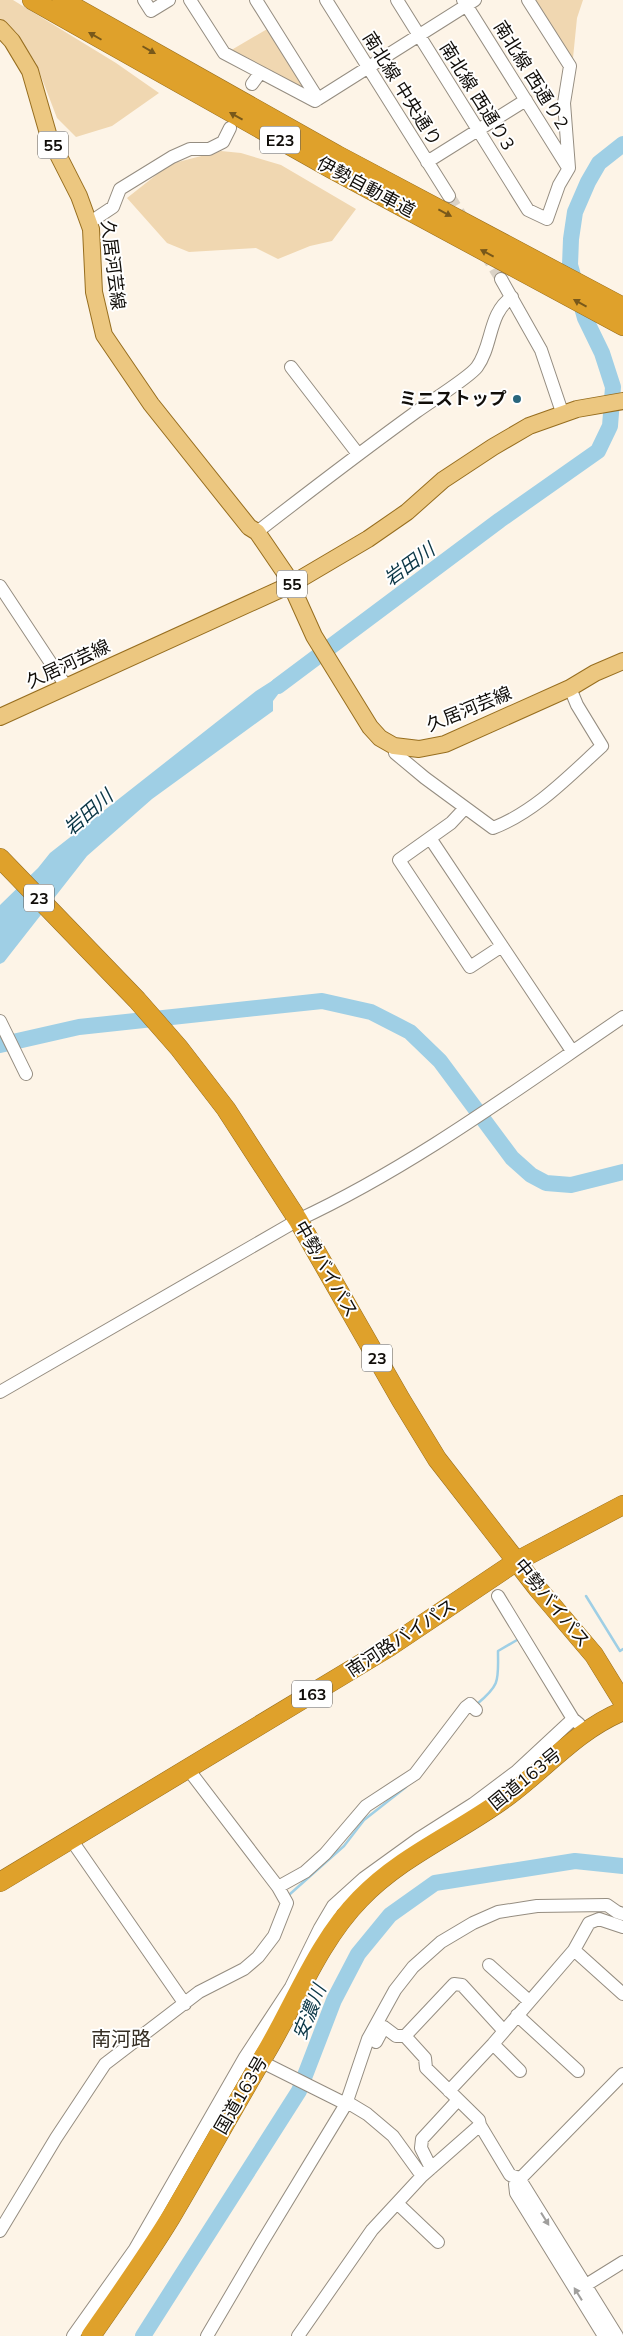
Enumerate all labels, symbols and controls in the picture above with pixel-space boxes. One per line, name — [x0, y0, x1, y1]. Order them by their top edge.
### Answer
street label: 南北線 西通り2 — [489, 16, 574, 133]
street label: 南北線 中央通り — [358, 27, 447, 150]
one-way arrow — [88, 32, 102, 41]
street label: 南北線 西通り3 — [435, 37, 520, 154]
one-way arrow — [143, 46, 156, 55]
one-way arrow — [230, 112, 243, 121]
road number: E23 — [260, 126, 300, 154]
road number: 55 — [38, 132, 68, 158]
street label: 伊勢自動車道 — [313, 151, 419, 222]
one-way arrow — [438, 209, 453, 217]
street label: 久居河芸線 — [97, 219, 130, 311]
one-way arrow — [480, 248, 493, 257]
one-way arrow — [573, 299, 588, 307]
place label: ミニストップ — [399, 387, 507, 410]
marker: ミニストップ — [511, 393, 523, 405]
water label: 岩田川 — [379, 536, 441, 590]
road number: 55 — [277, 570, 307, 598]
street label: 久居河芸線 — [22, 634, 113, 693]
street label: 久居河芸線 — [423, 681, 515, 736]
water label: 岩田川 — [59, 783, 119, 840]
road number: 23 — [24, 884, 54, 911]
street label: 中勢バイパス — [290, 1216, 363, 1321]
road number: 23 — [362, 1345, 392, 1372]
street label: 中勢バイパス — [510, 1554, 595, 1652]
street label: 南河路バイパス — [342, 1594, 460, 1681]
road number: 163 — [292, 1680, 332, 1708]
street label: 国道163号 — [484, 1742, 565, 1815]
water label: 安濃川 — [287, 1979, 332, 2043]
district label: 南河路 — [91, 2026, 151, 2051]
street label: 国道163号 — [209, 2052, 272, 2138]
one-way arrow — [540, 2212, 550, 2226]
one-way arrow — [574, 2288, 583, 2301]

